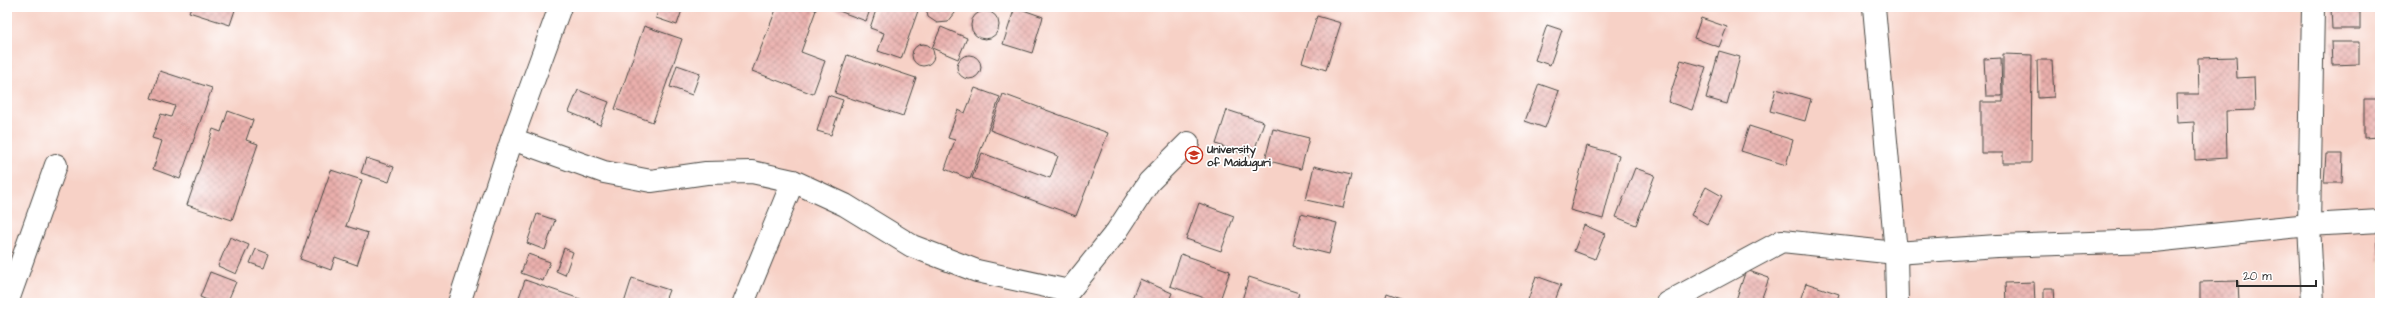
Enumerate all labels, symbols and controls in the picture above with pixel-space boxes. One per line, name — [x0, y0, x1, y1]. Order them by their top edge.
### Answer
place label: University of Maiduguri — [1206, 142, 1271, 172]
school or university icon: University of Maiduguri — [1184, 145, 1204, 165]
scale bar — [2237, 262, 2316, 288]
text: 20 m — [2243, 268, 2272, 285]

